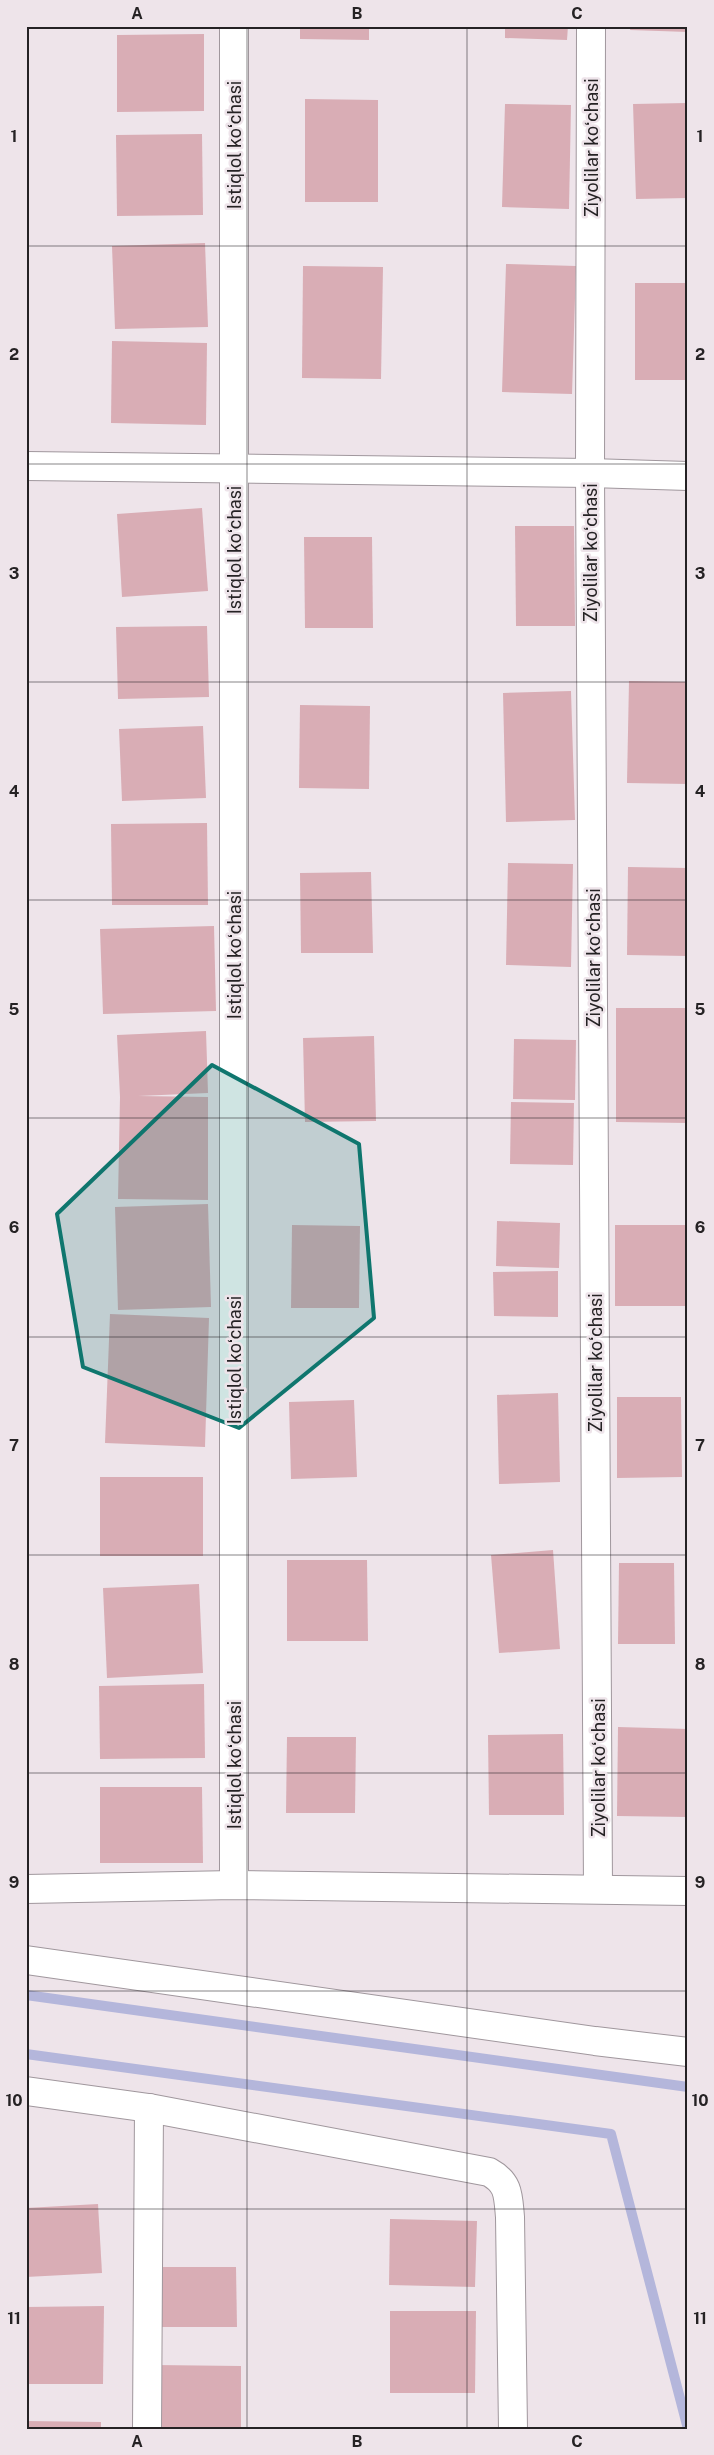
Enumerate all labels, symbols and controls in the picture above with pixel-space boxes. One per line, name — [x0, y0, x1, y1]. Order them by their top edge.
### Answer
text: A — [131, 4, 143, 23]
text: B — [352, 4, 363, 23]
text: C — [571, 4, 583, 23]
street label: Ziyolilar koʻchasi — [581, 78, 602, 218]
street label: Istiqlol koʻchasi — [224, 81, 245, 209]
text: 1 — [11, 127, 17, 146]
text: 1 — [697, 127, 703, 146]
text: 2 — [9, 345, 19, 364]
text: 2 — [695, 345, 705, 364]
street label: Ziyolilar koʻchasi — [580, 483, 601, 623]
street label: Istiqlol koʻchasi — [224, 486, 245, 614]
text: 3 — [9, 564, 19, 583]
text: 3 — [695, 564, 705, 583]
text: 4 — [9, 782, 20, 801]
text: 4 — [695, 782, 706, 801]
street label: Ziyolilar koʻchasi — [583, 888, 604, 1028]
street label: Istiqlol koʻchasi — [224, 891, 245, 1019]
text: 5 — [9, 1000, 20, 1019]
text: 5 — [695, 1000, 706, 1019]
text: 6 — [9, 1218, 19, 1237]
text: 6 — [695, 1218, 705, 1237]
street label: Ziyolilar koʻchasi — [585, 1293, 606, 1433]
street label: Istiqlol koʻchasi — [224, 1296, 245, 1424]
text: 7 — [9, 1436, 19, 1455]
text: 7 — [695, 1436, 705, 1455]
text: 8 — [9, 1655, 20, 1674]
text: 8 — [695, 1655, 706, 1674]
street label: Ziyolilar koʻchasi — [588, 1698, 609, 1838]
street label: Istiqlol koʻchasi — [224, 1701, 245, 1829]
text: 9 — [9, 1873, 19, 1892]
text: 9 — [695, 1873, 705, 1892]
text: 10 — [5, 2091, 23, 2110]
text: 10 — [691, 2091, 709, 2110]
text: 11 — [7, 2309, 21, 2328]
text: 11 — [693, 2309, 707, 2328]
text: A — [131, 2432, 143, 2451]
text: B — [352, 2432, 363, 2451]
text: C — [571, 2432, 583, 2451]

